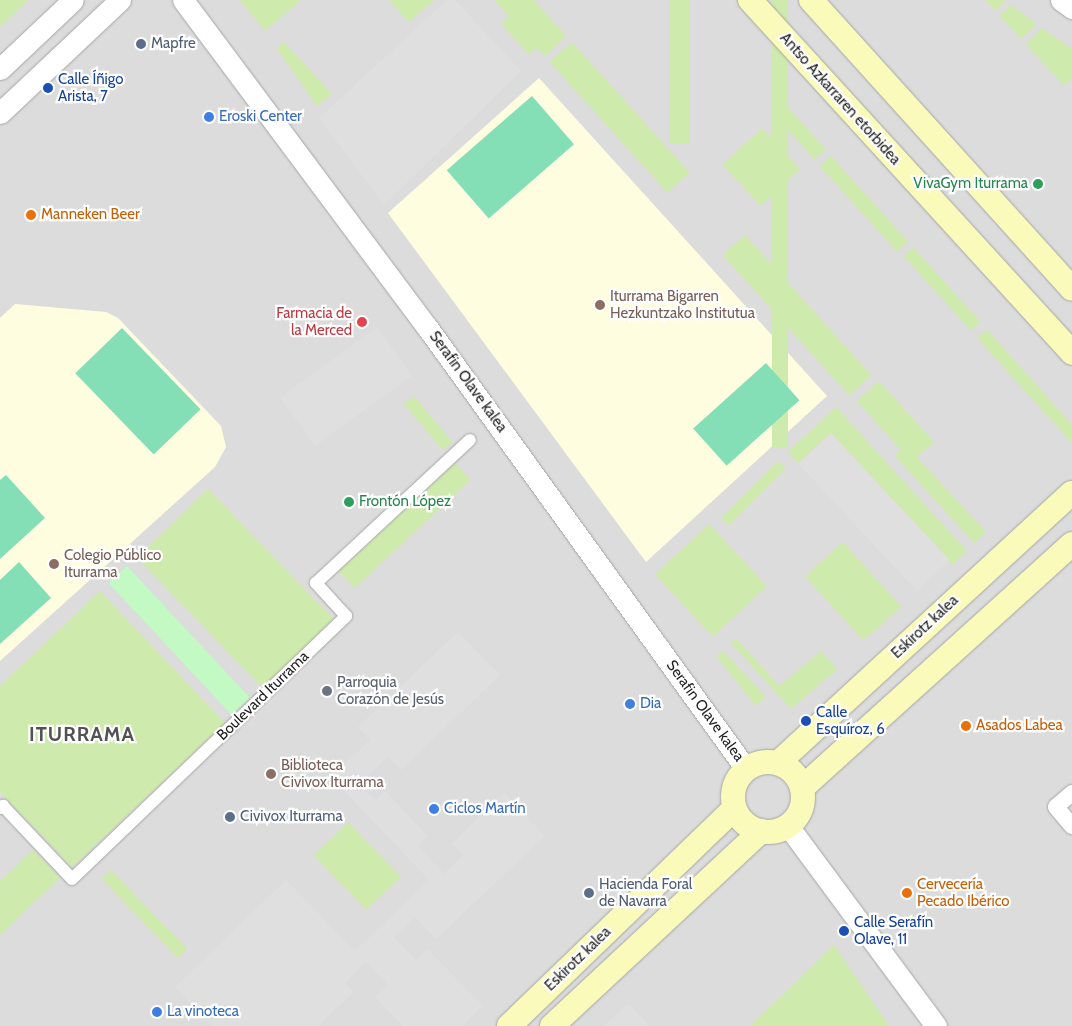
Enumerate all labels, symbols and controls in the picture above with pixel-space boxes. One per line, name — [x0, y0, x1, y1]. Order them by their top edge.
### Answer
street label: Antso Azkarraren etorbidea — [776, 29, 904, 169]
place label: Mapfre — [151, 35, 196, 53]
marker: Mapfre — [135, 38, 147, 50]
place label: Calle Íñigo Arista, 7 — [58, 70, 123, 105]
marker: Calle Íñigo Arista, 7 — [42, 82, 54, 94]
place label: Eroski Center — [219, 108, 302, 126]
marker: Eroski Center — [203, 111, 215, 123]
place label: VivaGym Iturrama — [913, 175, 1028, 193]
marker: VivaGym Iturrama — [1032, 178, 1044, 190]
place label: Manneken Beer — [41, 206, 140, 224]
marker: Manneken Beer — [25, 209, 37, 221]
place label: Iturrama Bigarren Hezkuntzako Institutua — [610, 287, 755, 322]
marker: Iturrama Bigarren Hezkuntzako Institutua — [594, 299, 606, 311]
place label: Farmacia de la Merced — [276, 304, 352, 339]
marker: Farmacia de la Merced — [356, 316, 368, 328]
street label: Serafin Olave kalea — [425, 328, 511, 436]
place label: Frontón López — [359, 493, 451, 511]
marker: Frontón López — [343, 496, 355, 508]
place label: Colegio Público Iturrama — [64, 546, 161, 581]
marker: Colegio Público Iturrama — [48, 558, 60, 570]
street label: Eskirotz kalea — [888, 592, 962, 662]
street label: Boulevard Iturrama — [213, 648, 313, 744]
street label: Serafin Olave kalea — [662, 657, 748, 765]
place label: Parroquia Corazón de Jesús — [337, 673, 444, 708]
marker: Parroquia Corazón de Jesús — [321, 685, 333, 697]
place label: Dia — [640, 695, 661, 713]
marker: Dia — [624, 698, 636, 710]
place label: Calle Esquíroz, 6 — [816, 703, 885, 738]
marker: Calle Esquíroz, 6 — [800, 715, 812, 727]
place label: Asados Labea — [976, 717, 1063, 735]
marker: Asados Labea — [960, 720, 972, 732]
district label: ITURRAMA — [28, 722, 136, 746]
place label: Biblioteca Civivox Iturrama — [281, 756, 384, 791]
marker: Biblioteca Civivox Iturrama — [265, 768, 277, 780]
place label: Ciclos Martín — [444, 800, 526, 818]
marker: Ciclos Martín — [428, 803, 440, 815]
place label: Civivox Iturrama — [240, 808, 343, 826]
marker: Civivox Iturrama — [224, 811, 236, 823]
place label: Hacienda Foral de Navarra — [599, 875, 692, 910]
place label: Cervecería Pecado Ibérico — [917, 875, 1010, 910]
marker: Hacienda Foral de Navarra — [583, 887, 595, 899]
marker: Cervecería Pecado Ibérico — [901, 887, 913, 899]
place label: Calle Serafín Olave, 11 — [854, 913, 933, 948]
street label: Eskirotz kalea — [541, 923, 615, 995]
marker: Calle Serafín Olave, 11 — [838, 925, 850, 937]
place label: La vinoteca — [167, 1003, 239, 1021]
marker: La vinoteca — [151, 1006, 163, 1018]

